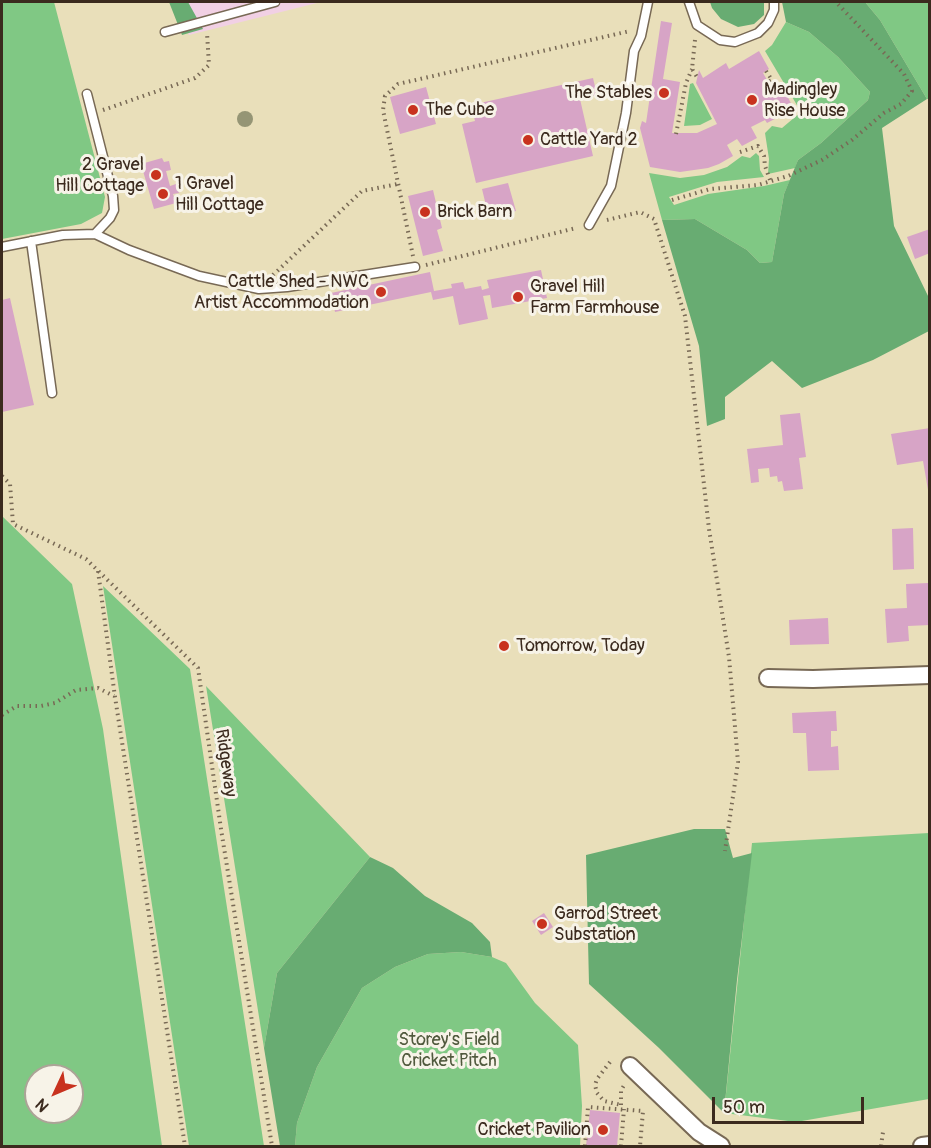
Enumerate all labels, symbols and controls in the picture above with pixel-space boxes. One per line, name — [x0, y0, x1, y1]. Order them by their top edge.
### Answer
place label: Madingley Rise House — [764, 79, 845, 122]
place label: The Stables — [565, 82, 652, 104]
marker: The Stables — [657, 86, 671, 100]
marker: Madingley Rise House — [745, 93, 759, 107]
place label: The Cube — [425, 99, 494, 121]
marker: The Cube — [406, 103, 420, 117]
place label: Cattle Yard 2 — [540, 129, 637, 151]
marker: Cattle Yard 2 — [521, 133, 535, 147]
place label: 2 Gravel Hill Cottage — [55, 154, 144, 196]
marker: 2 Gravel Hill Cottage — [149, 168, 163, 182]
place label: 1 Gravel Hill Cottage — [175, 173, 264, 216]
marker: 1 Gravel Hill Cottage — [156, 187, 170, 201]
place label: Brick Barn — [437, 201, 513, 223]
marker: Brick Barn — [418, 205, 432, 219]
place label: Cattle Shed - NWC Artist Accommodation — [194, 271, 369, 314]
place label: Gravel Hill Farm Farmhouse — [530, 276, 659, 318]
marker: Cattle Shed - NWC Artist Accommodation — [374, 285, 388, 299]
marker: Gravel Hill Farm Farmhouse — [511, 290, 525, 304]
place label: Tomorrow, Today — [516, 635, 645, 657]
marker: Tomorrow, Today — [497, 639, 511, 653]
street label: Ridgeway — [210, 728, 240, 798]
place label: Garrod Street Substation — [554, 903, 658, 946]
marker: Garrod Street Substation — [535, 917, 549, 931]
park label: Storey's Field Cricket Pitch — [398, 1029, 500, 1072]
north arrow — [24, 1064, 84, 1124]
scale bar — [715, 1085, 866, 1123]
text: N — [32, 1094, 53, 1116]
text: 50 m — [723, 1096, 765, 1119]
place label: Cricket Pavilion — [478, 1119, 591, 1141]
marker: Cricket Pavilion — [596, 1123, 610, 1137]

